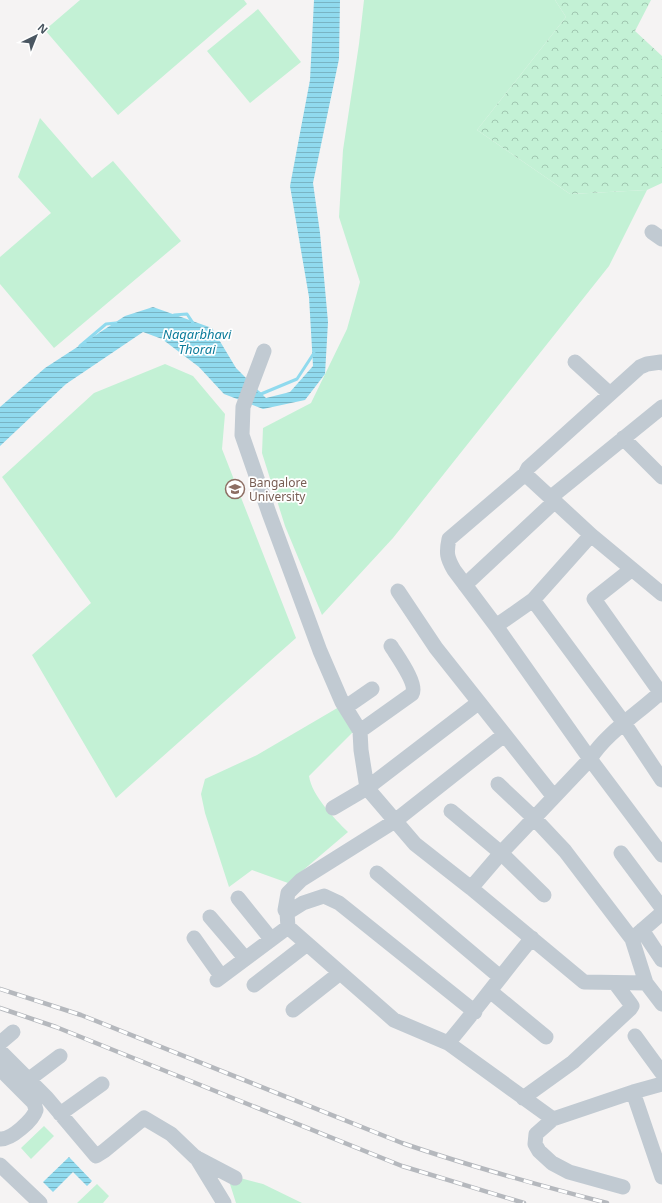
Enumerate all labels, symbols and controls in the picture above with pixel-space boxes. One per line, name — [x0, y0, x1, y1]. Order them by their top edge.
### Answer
north arrow — [16, 16, 56, 56]
text: N — [35, 20, 52, 37]
water label: Nagarbhavi Thorai — [163, 325, 232, 358]
place label: Bangalore University — [249, 474, 307, 505]
school or university icon: Bangalore University — [224, 478, 246, 500]

